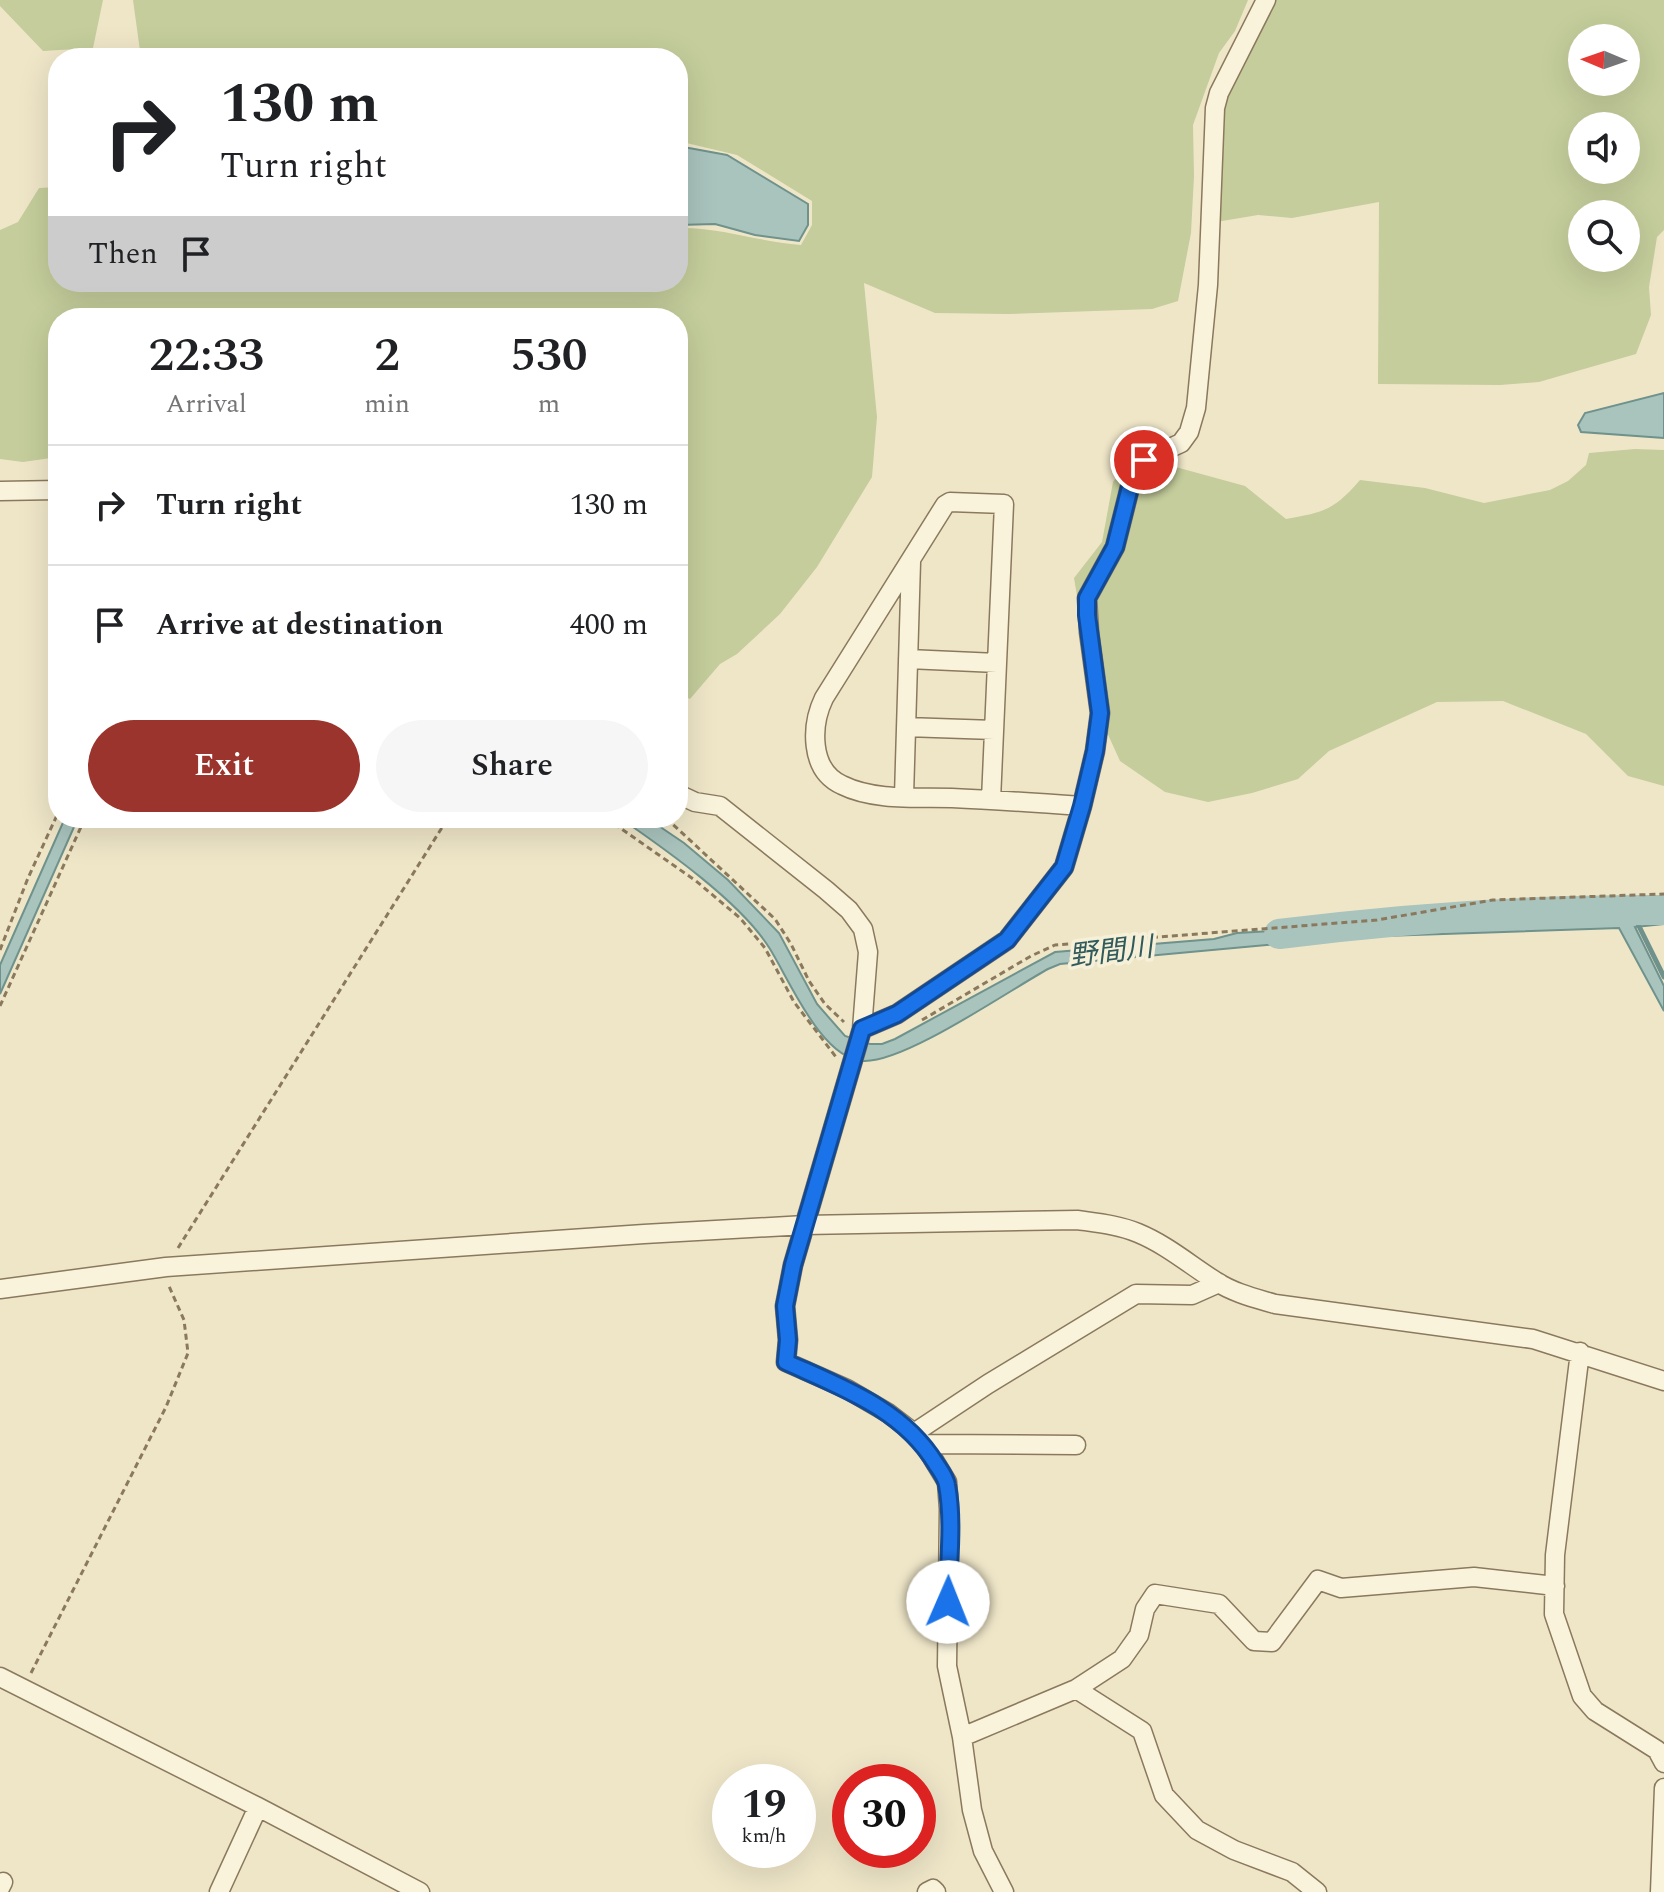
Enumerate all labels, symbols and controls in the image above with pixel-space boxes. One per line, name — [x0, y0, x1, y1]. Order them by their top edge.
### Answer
north arrow — [1568, 24, 1640, 96]
map controls — [1568, 24, 1640, 272]
text: 130 m — [220, 62, 379, 147]
icon: right — [88, 80, 192, 184]
button: sound — [1568, 112, 1640, 184]
text: Turn right — [220, 139, 387, 194]
button: search — [1568, 200, 1640, 272]
text: Then — [88, 231, 158, 277]
icon: arrive — [174, 232, 218, 276]
text: 22:33 — [148, 319, 264, 392]
text: 2 — [374, 319, 400, 392]
text: 530 — [510, 319, 588, 392]
text: Arrival — [166, 384, 247, 424]
text: min — [364, 384, 410, 424]
text: m — [538, 384, 560, 424]
pin — [1110, 426, 1178, 494]
icon: arrive — [1122, 438, 1166, 482]
text: Turn right — [156, 482, 302, 528]
text: 130 m — [570, 482, 648, 528]
icon: right — [88, 483, 132, 527]
text: Arrive at destination — [156, 602, 443, 648]
text: 400 m — [570, 602, 648, 648]
icon: arrive — [88, 603, 132, 647]
button: Exit — [88, 720, 360, 812]
button: Share — [376, 720, 648, 812]
water label: 野間川 — [1067, 925, 1158, 978]
position arrow — [906, 1560, 990, 1644]
speed limit sign: 30 — [832, 1764, 936, 1868]
text: 19 — [742, 1775, 786, 1836]
text: km/h — [742, 1821, 787, 1851]

